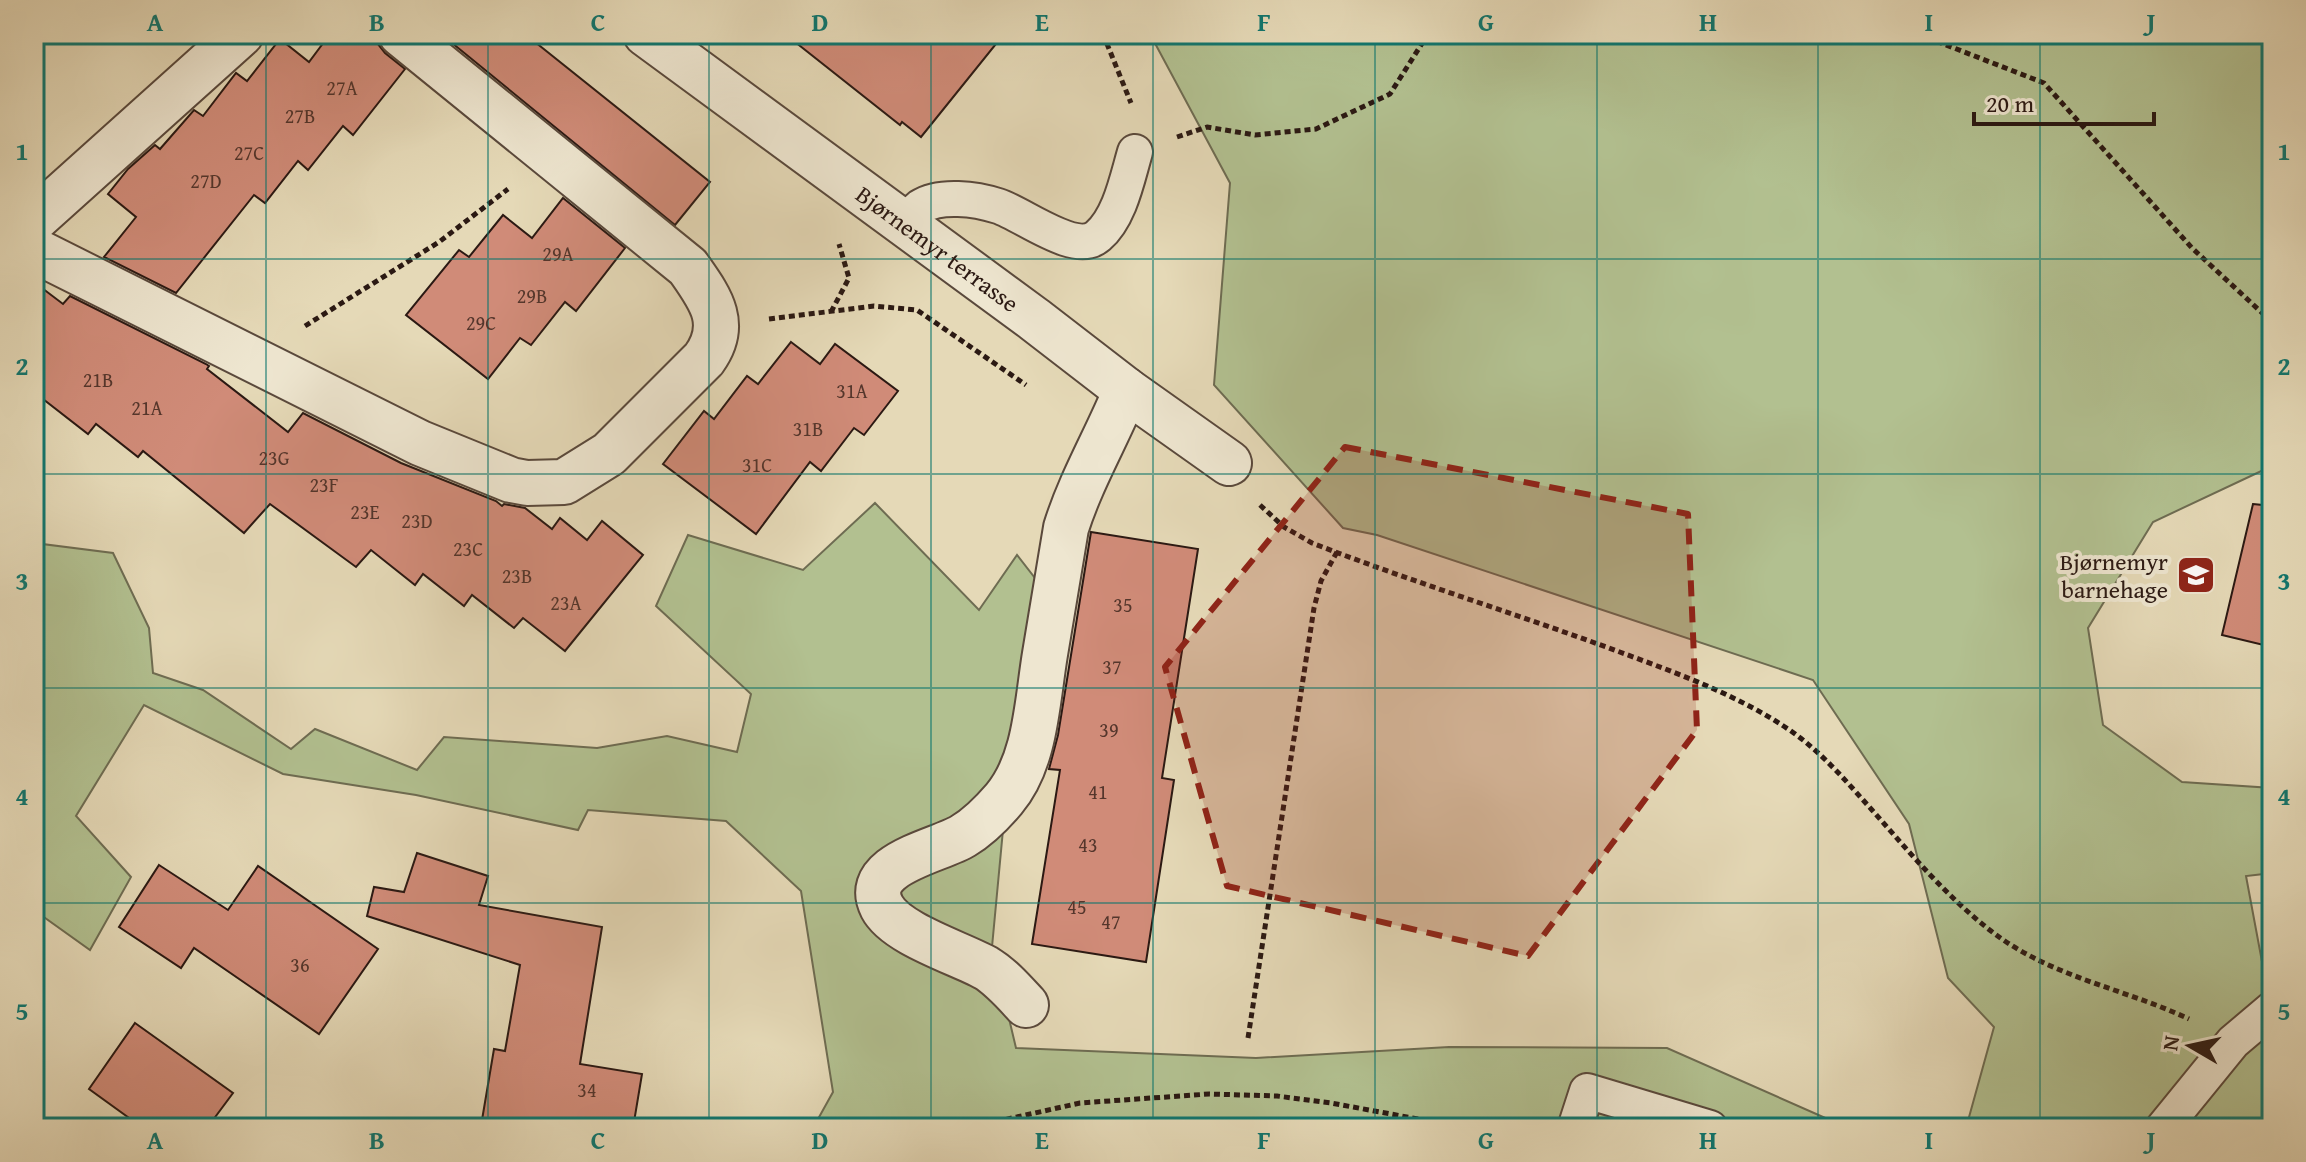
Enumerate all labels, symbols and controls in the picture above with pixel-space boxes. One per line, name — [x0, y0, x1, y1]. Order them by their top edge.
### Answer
text: A — [147, 2, 164, 41]
text: B — [369, 2, 385, 41]
text: C — [591, 2, 605, 41]
text: D — [812, 2, 828, 41]
text: E — [1035, 2, 1049, 41]
text: F — [1257, 2, 1271, 41]
text: G — [1478, 2, 1494, 41]
text: H — [1699, 2, 1717, 41]
text: I — [1925, 2, 1933, 41]
text: J — [2143, 2, 2156, 41]
house number: 27A — [326, 73, 358, 102]
scale bar — [1974, 76, 2154, 126]
text: 20 m — [1986, 86, 2034, 121]
house number: 27B — [285, 101, 315, 130]
text: 1 — [15, 131, 29, 170]
text: 1 — [2277, 131, 2291, 170]
house number: 27C — [234, 138, 264, 167]
house number: 27D — [190, 166, 222, 195]
street label: Bjørnemyr terrasse — [849, 177, 1027, 320]
house number: 29A — [542, 239, 574, 268]
house number: 29B — [517, 281, 547, 310]
house number: 29C — [466, 308, 496, 337]
text: 2 — [15, 346, 29, 385]
text: 2 — [2277, 346, 2291, 385]
house number: 21B — [83, 365, 113, 394]
house number: 31A — [836, 376, 868, 405]
house number: 21A — [131, 393, 163, 422]
house number: 31B — [793, 414, 823, 443]
house number: 23G — [258, 443, 290, 472]
house number: 31C — [742, 450, 772, 479]
house number: 23F — [309, 470, 339, 499]
house number: 23E — [350, 497, 380, 526]
house number: 23D — [401, 506, 433, 535]
house number: 23C — [453, 534, 483, 563]
place label: Bjørnemyr barnehage — [2060, 544, 2168, 607]
school or university icon: Bjørnemyr barnehage — [2175, 554, 2217, 596]
text: 3 — [15, 561, 29, 600]
house number: 23B — [502, 561, 532, 590]
text: 3 — [2277, 561, 2291, 600]
house number: 23A — [550, 588, 582, 617]
house number: 35 — [1113, 590, 1133, 619]
house number: 37 — [1102, 652, 1122, 681]
house number: 39 — [1099, 715, 1119, 744]
text: 4 — [15, 776, 29, 815]
text: 4 — [2277, 776, 2291, 815]
house number: 41 — [1088, 777, 1108, 806]
house number: 43 — [1078, 830, 1098, 859]
house number: 45 — [1067, 892, 1087, 921]
house number: 47 — [1101, 907, 1121, 936]
house number: 36 — [290, 950, 310, 979]
text: 5 — [15, 991, 29, 1030]
text: 5 — [2277, 991, 2291, 1030]
north arrow — [2150, 1006, 2230, 1086]
text: N — [2153, 1033, 2187, 1053]
house number: 34 — [577, 1075, 597, 1104]
text: A — [147, 1120, 164, 1159]
text: B — [369, 1120, 385, 1159]
text: C — [591, 1120, 605, 1159]
text: D — [812, 1120, 828, 1159]
text: E — [1035, 1120, 1049, 1159]
text: F — [1257, 1120, 1271, 1159]
text: G — [1478, 1120, 1494, 1159]
text: H — [1699, 1120, 1717, 1159]
text: I — [1925, 1120, 1933, 1159]
text: J — [2143, 1120, 2156, 1159]

